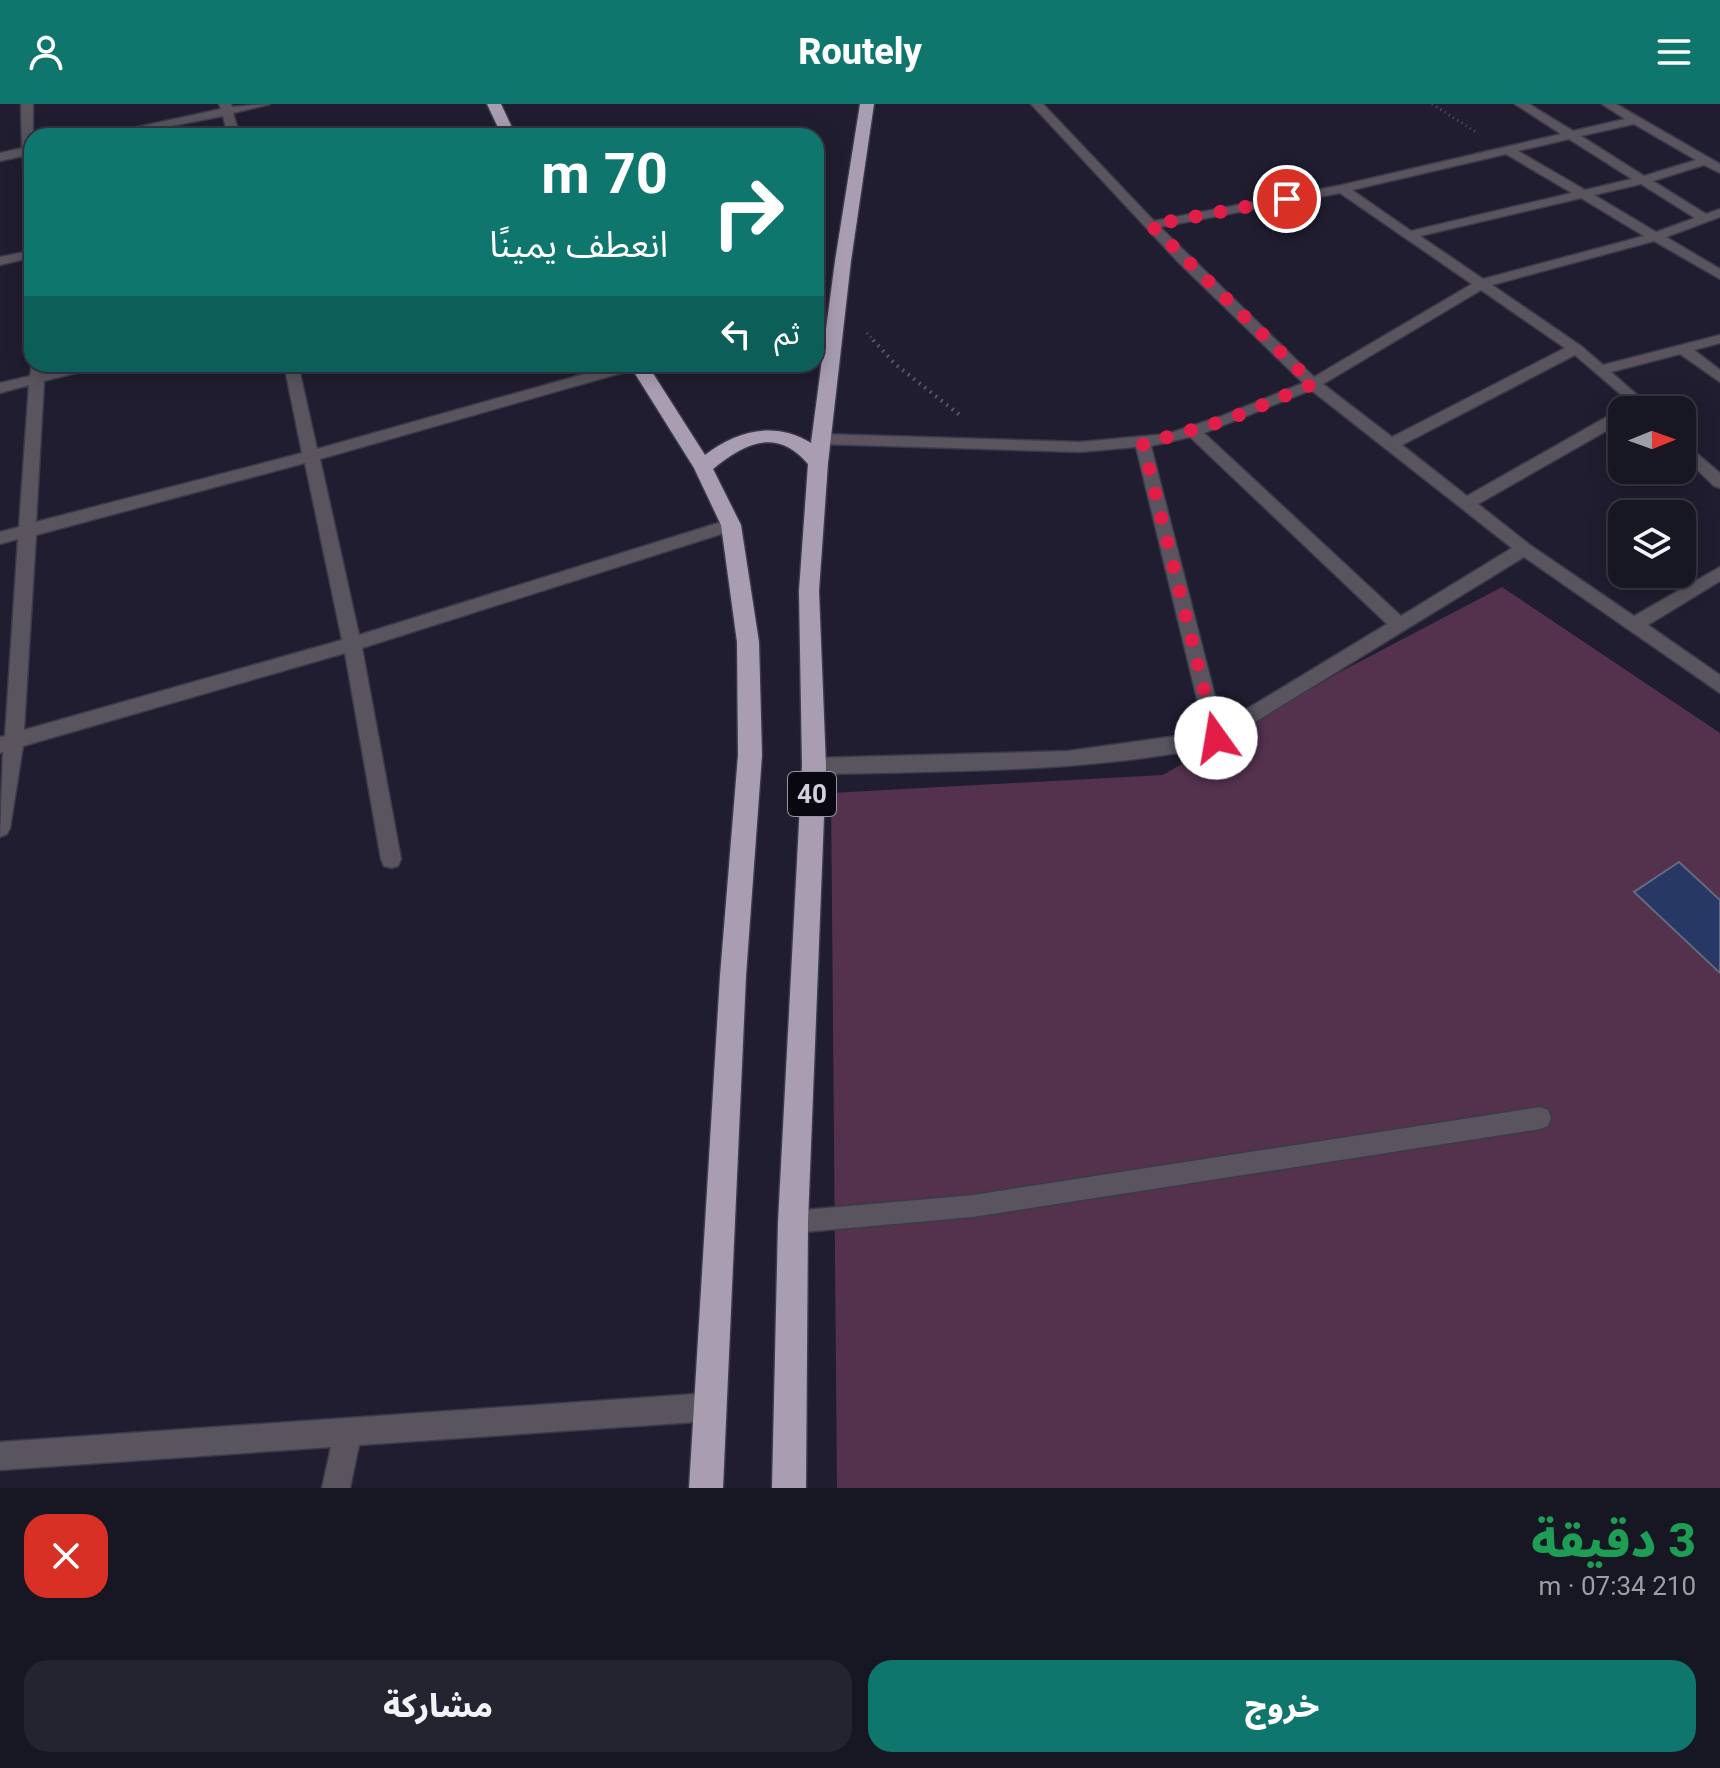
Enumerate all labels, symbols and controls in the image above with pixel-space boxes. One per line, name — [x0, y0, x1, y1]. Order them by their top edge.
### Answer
icon: person — [24, 30, 68, 74]
icon: menu — [1652, 30, 1696, 74]
text: Routely — [798, 31, 922, 73]
text: 70 m — [541, 141, 668, 207]
icon: right — [696, 160, 800, 264]
pin — [1253, 165, 1321, 233]
icon: arrive — [1265, 177, 1309, 221]
text: انعطف يمينًا — [489, 224, 668, 266]
icon: left — [714, 312, 758, 356]
text: ثم — [774, 316, 800, 351]
north arrow — [1608, 396, 1696, 484]
map controls — [1608, 396, 1696, 588]
button: layers — [1608, 500, 1696, 588]
position arrow — [1174, 696, 1258, 780]
road number: 40 — [788, 772, 836, 816]
text: 3 دقيقة — [1531, 1512, 1696, 1569]
button: close — [24, 1514, 108, 1598]
text: 210 m · 07:34 — [1538, 1571, 1696, 1601]
button: مشاركة — [24, 1660, 852, 1752]
button: خروج — [868, 1660, 1696, 1752]

